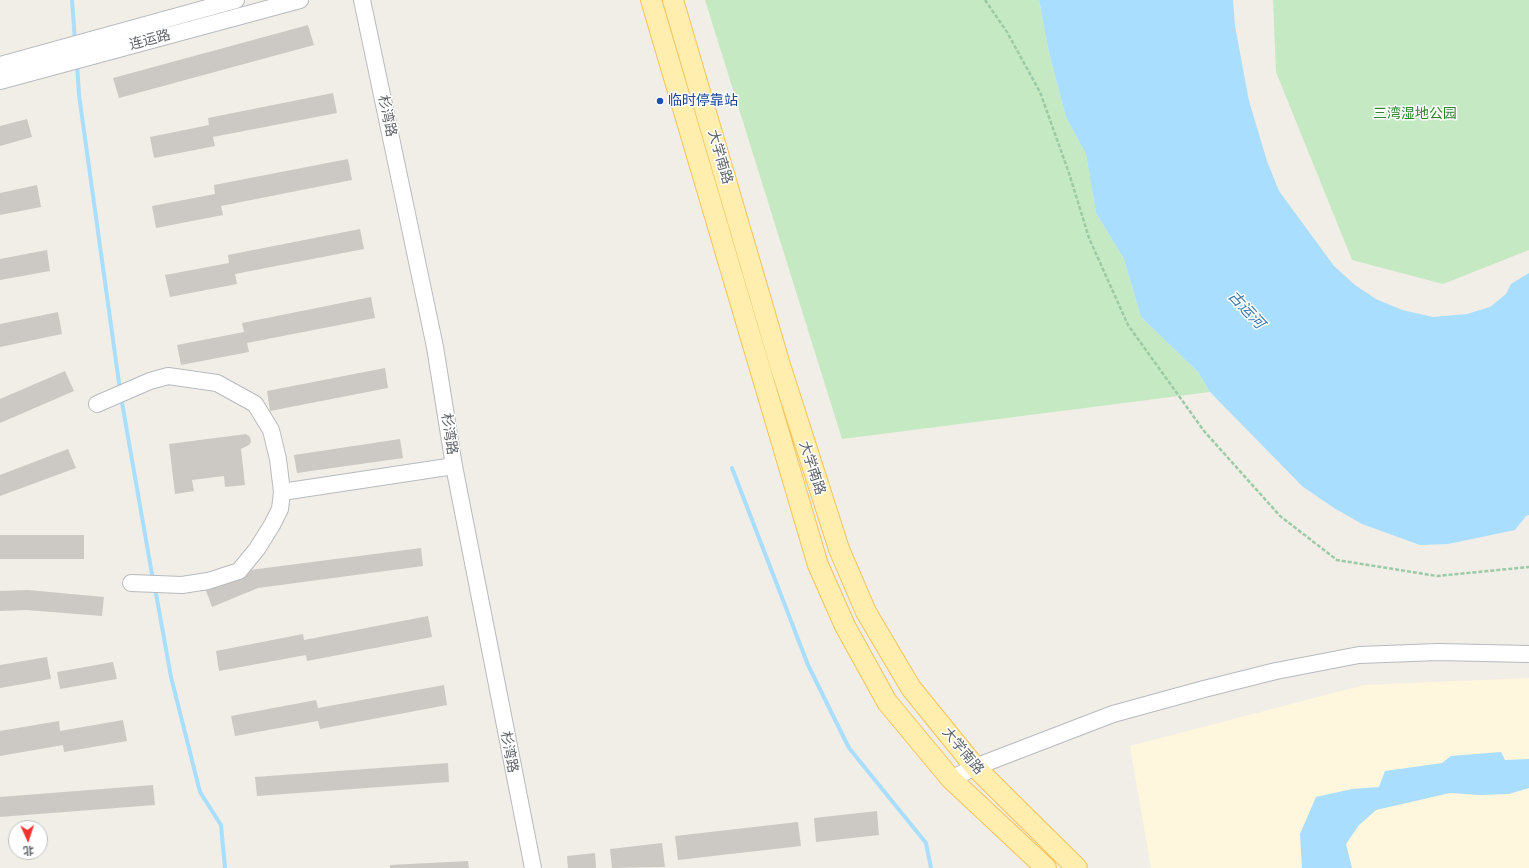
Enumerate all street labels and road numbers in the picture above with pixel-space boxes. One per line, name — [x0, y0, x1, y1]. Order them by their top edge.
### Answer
street label: 连运路 — [128, 26, 172, 54]
street label: 杉湾路 — [374, 94, 400, 138]
street label: 大学南路 — [704, 128, 736, 186]
street label: 杉湾路 — [437, 412, 461, 456]
street label: 大学南路 — [795, 439, 829, 497]
street label: 大学南路 — [939, 724, 987, 778]
street label: 杉湾路 — [497, 730, 521, 774]

